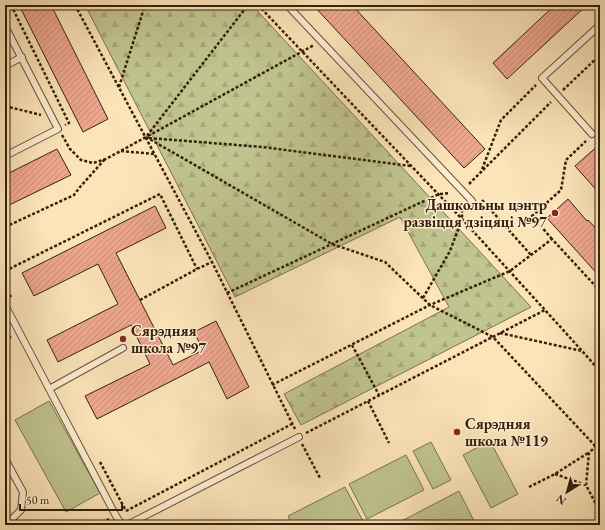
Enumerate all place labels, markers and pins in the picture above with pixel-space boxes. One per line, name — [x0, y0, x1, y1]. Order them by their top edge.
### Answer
place label: Дашкольны цэнтр развіцця дзіцяці №97 — [404, 195, 547, 231]
marker: Дашкольны цэнтр развіцця дзіцяці №97 — [550, 208, 560, 218]
place label: Сярэдняя школа №97 — [131, 321, 206, 357]
marker: Сярэдняя школа №97 — [118, 334, 128, 344]
place label: Сярэдняя школа №119 — [465, 414, 548, 450]
marker: Сярэдняя школа №119 — [452, 427, 462, 437]

